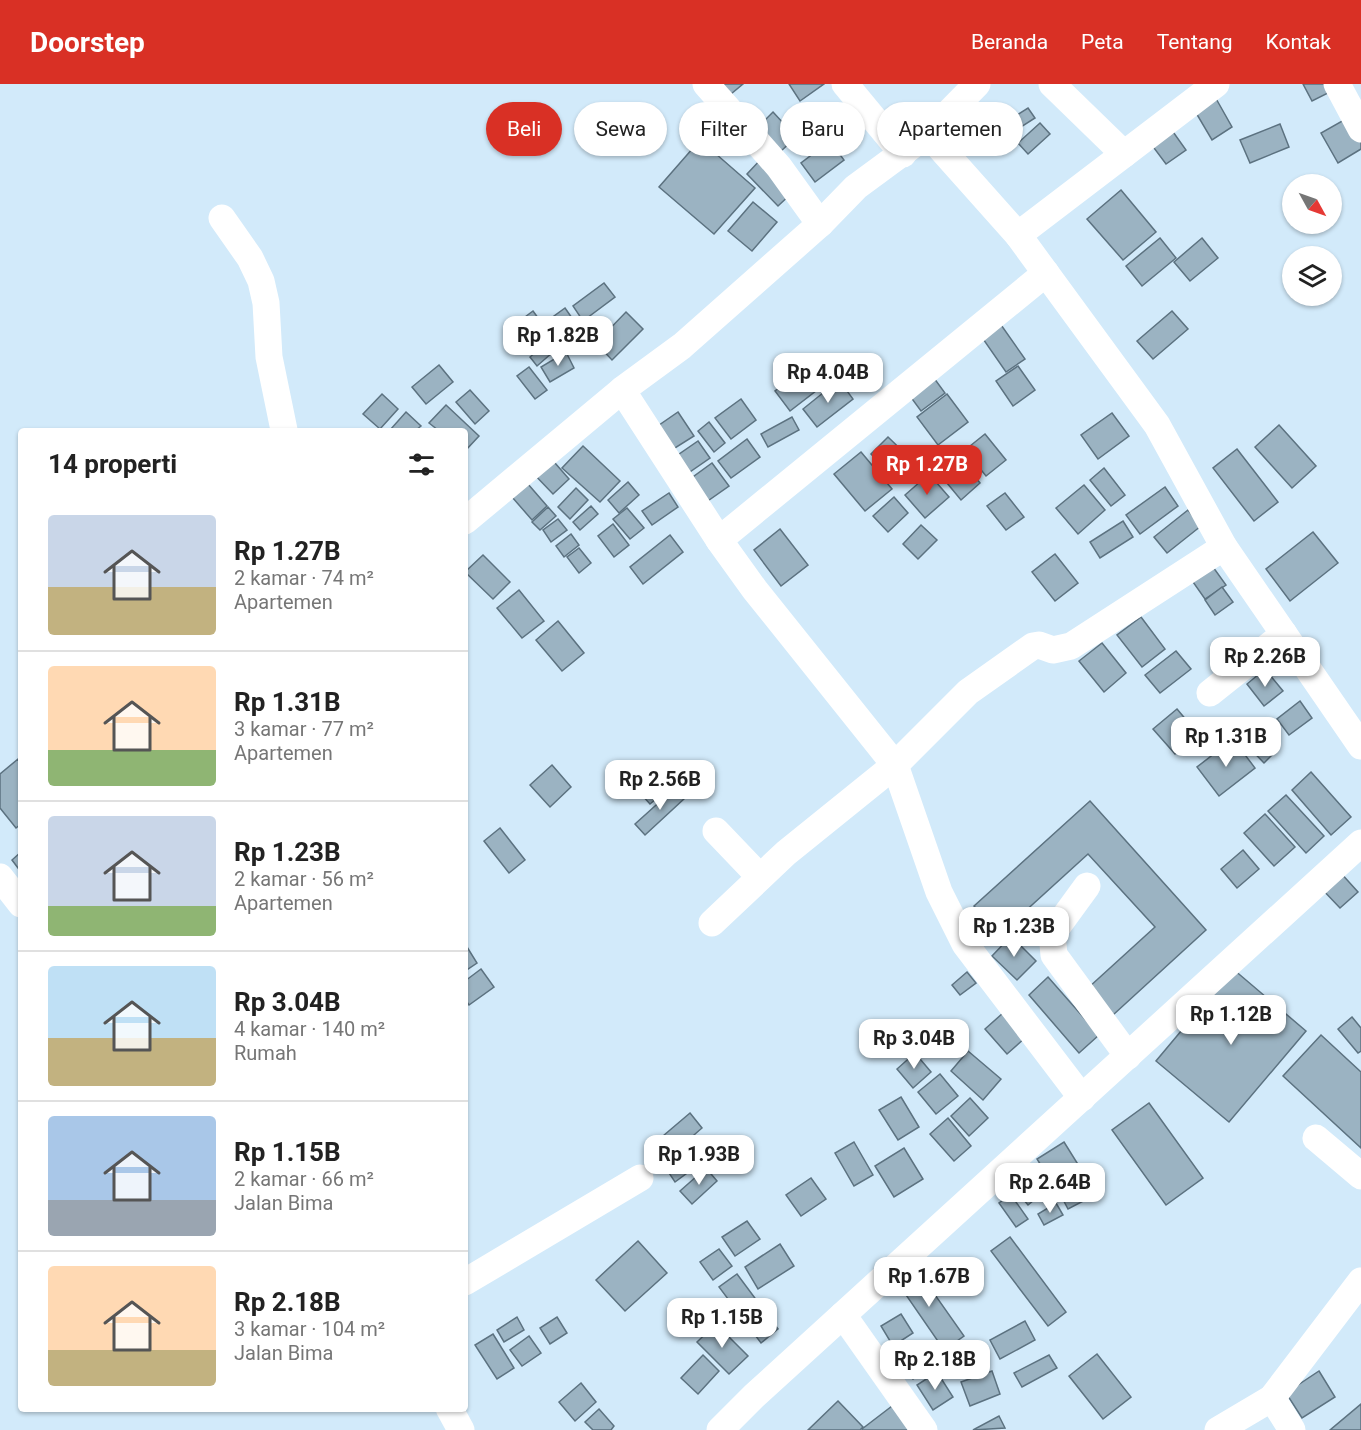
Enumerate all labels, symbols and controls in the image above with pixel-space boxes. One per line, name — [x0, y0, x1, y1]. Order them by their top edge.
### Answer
text: Doorstep — [30, 26, 145, 59]
text: Beranda — [971, 30, 1048, 54]
text: Peta — [1081, 30, 1124, 54]
text: Tentang — [1157, 30, 1233, 54]
text: Kontak — [1266, 30, 1331, 54]
chip: Beli — [486, 102, 562, 156]
chip: Sewa — [574, 102, 667, 156]
chip: Filter — [679, 102, 768, 156]
chip: Baru — [780, 102, 865, 156]
chip: Apartemen — [877, 102, 1023, 156]
north arrow — [1282, 174, 1342, 234]
map controls — [1282, 174, 1342, 306]
button: layers — [1282, 246, 1342, 306]
pin: Rp 1.82B — [496, 316, 620, 367]
text: Rp 1.82B — [517, 323, 599, 347]
pin: Rp 4.04B — [766, 353, 890, 404]
text: Rp 4.04B — [787, 360, 869, 384]
pin: Rp 1.27B — [865, 445, 989, 496]
icon: filters — [405, 448, 438, 481]
text: 14 properti — [48, 449, 177, 479]
text: Rp 1.27B — [886, 452, 968, 476]
text: Rp 1.27B — [234, 536, 341, 566]
icon: home — [96, 539, 168, 611]
text: 2 kamar · 74 m² — [234, 566, 374, 590]
text: Apartemen — [234, 590, 333, 614]
pin: Rp 2.26B — [1203, 637, 1327, 688]
text: Rp 2.26B — [1224, 644, 1306, 668]
text: Rp 1.31B — [234, 687, 341, 717]
icon: home — [96, 690, 168, 762]
text: 3 kamar · 77 m² — [234, 717, 374, 741]
pin: Rp 1.31B — [1164, 717, 1288, 768]
text: Rp 1.31B — [1185, 724, 1267, 748]
text: Apartemen — [234, 741, 333, 765]
pin: Rp 2.56B — [598, 760, 722, 811]
text: Rp 2.56B — [619, 767, 701, 791]
text: Rp 1.23B — [234, 837, 341, 867]
icon: home — [96, 840, 168, 912]
text: 2 kamar · 56 m² — [234, 867, 374, 891]
text: Apartemen — [234, 891, 333, 915]
pin: Rp 1.23B — [952, 907, 1076, 958]
text: Rp 1.23B — [973, 914, 1055, 938]
text: Rp 3.04B — [234, 987, 341, 1017]
icon: home — [96, 990, 168, 1062]
pin: Rp 1.12B — [1169, 995, 1293, 1046]
text: Rp 1.12B — [1190, 1002, 1272, 1026]
text: 4 kamar · 140 m² — [234, 1017, 385, 1041]
pin: Rp 3.04B — [852, 1019, 976, 1070]
text: Rp 3.04B — [873, 1026, 955, 1050]
text: Rumah — [234, 1041, 297, 1065]
pin: Rp 1.93B — [637, 1135, 761, 1186]
text: Rp 1.15B — [234, 1137, 341, 1167]
icon: home — [96, 1140, 168, 1212]
text: Rp 1.93B — [658, 1142, 740, 1166]
pin: Rp 2.64B — [988, 1163, 1112, 1214]
text: 2 kamar · 66 m² — [234, 1167, 374, 1191]
text: Rp 2.64B — [1009, 1170, 1091, 1194]
text: Jalan Bima — [234, 1191, 333, 1215]
pin: Rp 1.67B — [867, 1257, 991, 1308]
text: Rp 1.67B — [888, 1264, 970, 1288]
text: Rp 2.18B — [234, 1287, 341, 1317]
icon: home — [96, 1290, 168, 1362]
pin: Rp 1.15B — [660, 1298, 784, 1349]
text: Rp 1.15B — [681, 1305, 763, 1329]
text: 3 kamar · 104 m² — [234, 1317, 385, 1341]
pin: Rp 2.18B — [873, 1340, 997, 1391]
text: Jalan Bima — [234, 1341, 333, 1365]
text: Rp 2.18B — [894, 1347, 976, 1371]

